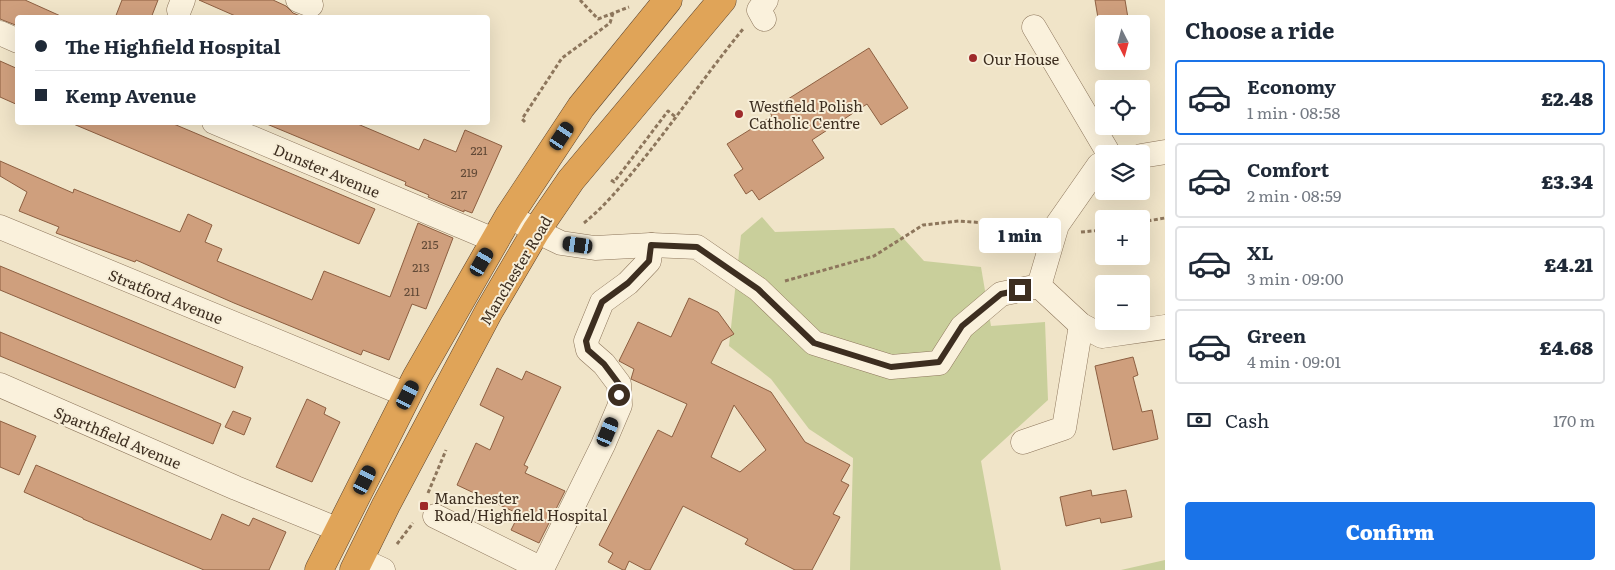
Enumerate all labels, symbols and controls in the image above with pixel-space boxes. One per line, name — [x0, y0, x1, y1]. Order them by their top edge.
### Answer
text: Choose a ride — [1185, 13, 1334, 46]
north arrow — [1095, 15, 1150, 70]
map controls — [1095, 15, 1150, 330]
text: The Highfield Hospital — [65, 32, 281, 60]
place label: Our House — [983, 47, 1059, 70]
marker: Our House — [967, 52, 979, 64]
text: Economy — [1247, 72, 1336, 100]
icon: car — [1187, 75, 1232, 120]
button: locate — [1095, 80, 1150, 135]
text: Kemp Avenue — [65, 81, 196, 109]
text: £2.48 — [1541, 84, 1593, 112]
place label: Westfield Polish Catholic Centre — [749, 94, 863, 134]
text: 1 min · 08:58 — [1247, 100, 1340, 124]
marker: Westfield Polish Catholic Centre — [733, 108, 745, 120]
car — [547, 119, 576, 153]
street label: Dunster Avenue — [270, 137, 384, 203]
house number: 221 — [470, 141, 488, 159]
button: layers — [1095, 145, 1150, 200]
text: Comfort — [1247, 155, 1329, 183]
icon: car — [1187, 158, 1232, 203]
house number: 219 — [460, 163, 478, 181]
text: £3.34 — [1541, 167, 1593, 195]
text: 2 min · 08:59 — [1247, 183, 1341, 207]
house number: 217 — [451, 185, 467, 203]
button: + — [1095, 210, 1150, 265]
street label: Manchester Road — [473, 211, 557, 329]
callout: 1 min — [979, 218, 1061, 252]
text: 1 min — [998, 223, 1042, 247]
house number: 215 — [421, 235, 439, 253]
car — [562, 235, 593, 255]
text: XL — [1247, 238, 1274, 266]
icon: car — [1187, 241, 1232, 286]
car — [468, 245, 495, 279]
text: £4.21 — [1544, 250, 1593, 278]
house number: 213 — [412, 258, 430, 276]
street label: Stratford Avenue — [105, 263, 227, 329]
text: 3 min · 09:00 — [1247, 266, 1343, 290]
button: − — [1095, 275, 1150, 330]
route end — [1009, 279, 1031, 301]
house number: 211 — [404, 282, 420, 300]
text: Green — [1247, 321, 1306, 349]
icon: car — [1187, 324, 1232, 369]
text: £4.68 — [1539, 333, 1593, 361]
text: 4 min · 09:01 — [1247, 349, 1341, 373]
car — [394, 378, 421, 412]
route start — [608, 384, 630, 406]
street label: Sparthfield Avenue — [51, 400, 185, 474]
icon: cash — [1185, 406, 1213, 434]
text: Cash — [1225, 406, 1269, 434]
text: 170 m — [1553, 408, 1595, 432]
car — [595, 415, 620, 449]
car — [351, 463, 378, 497]
place label: Manchester Road/Highfield Hospital — [434, 486, 607, 526]
marker: Manchester Road/Highfield Hospital — [418, 500, 430, 512]
button: Confirm — [1185, 502, 1595, 560]

